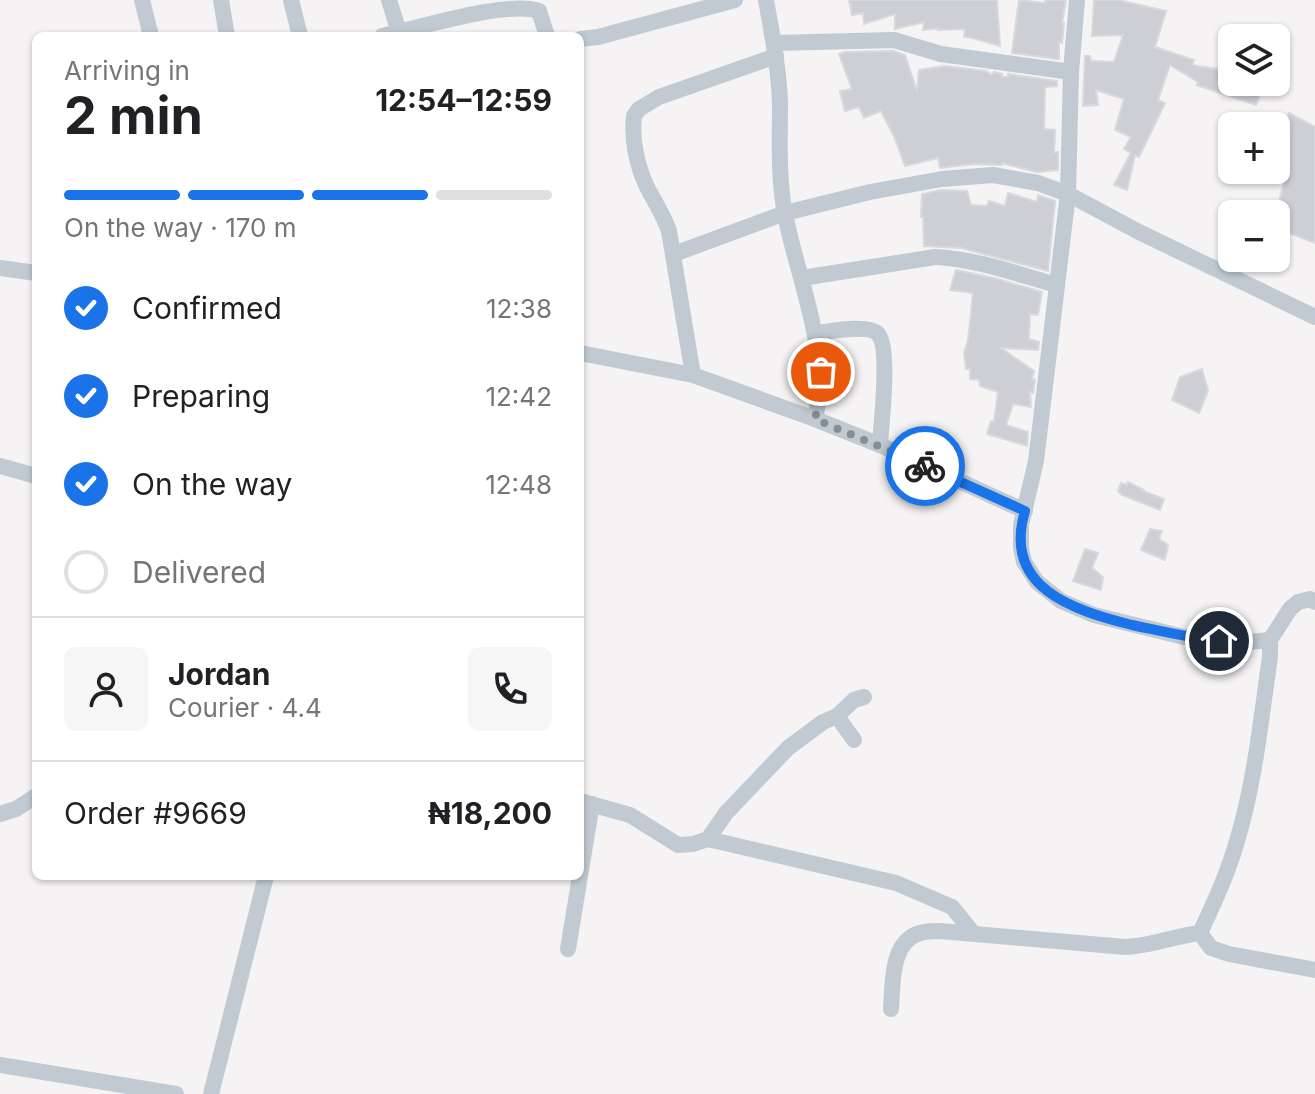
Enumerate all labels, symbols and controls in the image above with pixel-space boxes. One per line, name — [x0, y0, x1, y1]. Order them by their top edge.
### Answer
map controls — [1218, 24, 1290, 272]
button: layers — [1218, 24, 1290, 96]
text: Arriving in — [64, 55, 190, 86]
text: 12:54–12:59 — [375, 82, 552, 118]
text: 2 min — [64, 84, 203, 147]
button: + — [1218, 112, 1290, 184]
button: − — [1218, 200, 1290, 272]
text: On the way · 170 m — [64, 212, 297, 243]
icon: check — [64, 286, 108, 330]
text: Confirmed — [132, 290, 282, 326]
text: 12:38 — [486, 293, 552, 324]
pin — [787, 338, 855, 406]
icon: bag — [799, 350, 843, 394]
icon: check — [64, 374, 108, 418]
text: Preparing — [132, 378, 270, 414]
text: 12:42 — [485, 381, 552, 412]
courier — [885, 426, 965, 506]
icon: bike — [903, 444, 947, 488]
icon: check — [64, 462, 108, 506]
text: On the way — [132, 466, 292, 502]
text: 12:48 — [485, 469, 552, 500]
text: Delivered — [132, 554, 266, 590]
pin — [1185, 607, 1253, 675]
icon: home — [1197, 619, 1241, 663]
button: person — [64, 647, 148, 731]
button: phone — [468, 647, 552, 731]
text: Jordan — [168, 656, 270, 692]
text: Courier · 4.4 — [168, 692, 322, 723]
text: Order #9669 — [64, 795, 247, 831]
text: ₦18,200 — [428, 795, 552, 831]

